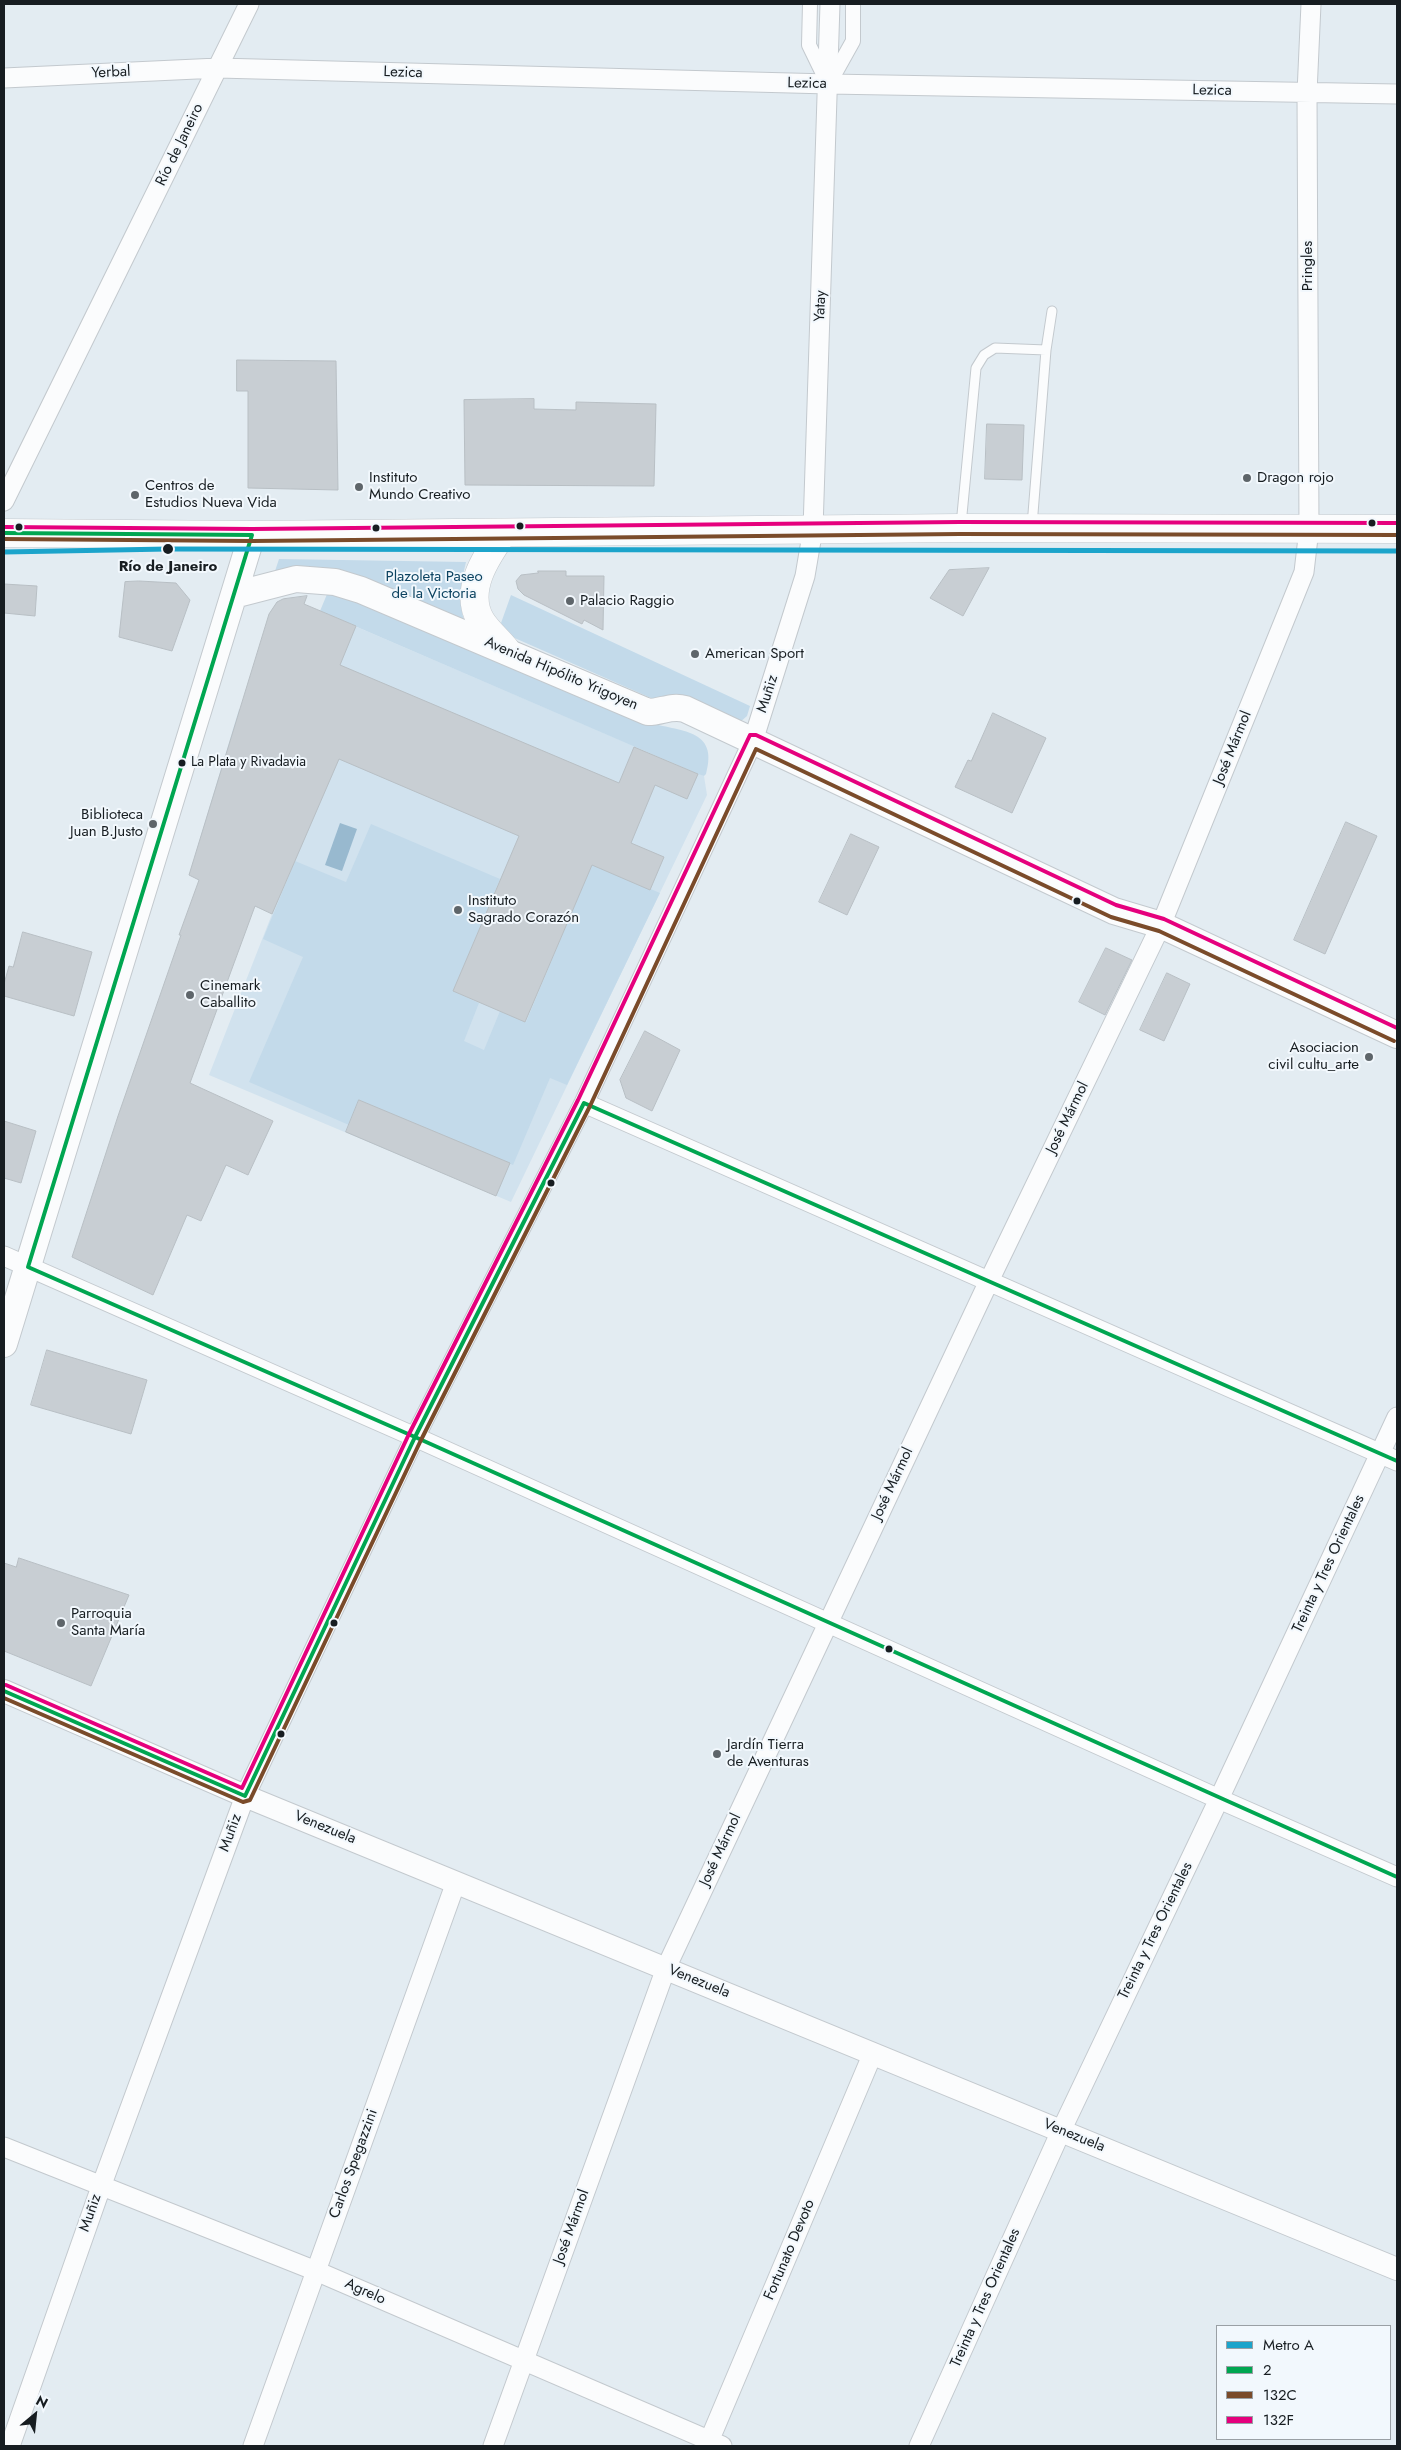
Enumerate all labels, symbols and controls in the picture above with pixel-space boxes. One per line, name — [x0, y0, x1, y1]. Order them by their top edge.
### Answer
street label: Yerbal — [91, 63, 131, 83]
street label: Lezica — [383, 63, 423, 83]
street label: Lezica — [787, 75, 827, 93]
street label: Lezica — [1192, 82, 1232, 100]
street label: Río de Janeiro — [152, 101, 208, 189]
street label: Pringles — [1299, 241, 1317, 291]
street label: Yatay — [811, 290, 831, 322]
place label: Instituto Mundo Creativo — [369, 469, 470, 504]
place label: Dragon rojo — [1257, 469, 1334, 487]
marker: Dragon rojo — [1241, 472, 1253, 484]
place label: Centros de Estudios Nueva Vida — [145, 477, 277, 512]
marker: Instituto Mundo Creativo — [353, 481, 365, 493]
marker: Centros de Estudios Nueva Vida — [129, 489, 141, 501]
unlabelled marker — [1367, 518, 1377, 528]
unlabelled marker — [515, 521, 525, 531]
unlabelled marker — [14, 522, 24, 532]
unlabelled marker — [371, 523, 381, 533]
marker: Río de Janeiro — [161, 542, 175, 556]
place label: Río de Janeiro — [119, 558, 217, 576]
park label: Plazoleta Paseo de la Victoria — [385, 568, 483, 603]
place label: Palacio Raggio — [580, 592, 674, 610]
marker: Palacio Raggio — [564, 595, 576, 607]
street label: Avenida Hipólito Yrigoyen — [482, 633, 640, 715]
place label: American Sport — [705, 645, 804, 663]
marker: American Sport — [689, 648, 701, 660]
street label: Muñiz — [753, 673, 783, 715]
street label: José Mármol — [1210, 708, 1256, 788]
place label: La Plata y Rivadavia — [191, 755, 306, 771]
marker: La Plata y Rivadavia — [177, 758, 187, 768]
place label: Biblioteca Juan B.Justo — [70, 806, 143, 841]
marker: Biblioteca Juan B.Justo — [147, 818, 159, 830]
place label: Instituto Sagrado Corazón — [468, 892, 579, 927]
unlabelled marker — [1072, 896, 1082, 906]
marker: Instituto Sagrado Corazón — [452, 904, 464, 916]
place label: Cinemark Caballito — [200, 977, 260, 1012]
marker: Cinemark Caballito — [184, 989, 196, 1001]
place label: Asociacion civil cultu_arte — [1268, 1039, 1359, 1074]
marker: Asociacion civil cultu_arte — [1363, 1051, 1375, 1063]
street label: José Mármol — [1043, 1079, 1093, 1157]
unlabelled marker — [546, 1178, 556, 1188]
street label: José Mármol — [868, 1445, 918, 1523]
street label: Treinta y Tres Orientales — [1289, 1492, 1369, 1636]
place label: Parroquia Santa María — [71, 1605, 145, 1640]
marker: Parroquia Santa María — [55, 1617, 67, 1629]
unlabelled marker — [329, 1618, 339, 1628]
unlabelled marker — [884, 1644, 894, 1654]
unlabelled marker — [276, 1729, 286, 1739]
place label: Jardín Tierra de Aventuras — [727, 1736, 809, 1771]
marker: Jardín Tierra de Aventuras — [711, 1748, 723, 1760]
street label: Venezuela — [292, 1808, 358, 1848]
street label: José Mármol — [696, 1811, 746, 1889]
street label: Muñiz — [216, 1812, 246, 1854]
street label: Treinta y Tres Orientales — [1115, 1860, 1197, 2002]
street label: Venezuela — [666, 1962, 732, 2002]
street label: Carlos Spegazzini — [326, 2107, 382, 2221]
street label: Venezuela — [1041, 2116, 1107, 2156]
street label: José Mármol — [550, 2187, 594, 2267]
street label: Muñiz — [76, 2192, 106, 2234]
street label: Fortunato Devoto — [761, 2197, 819, 2303]
street label: Treinta y Tres Orientales — [947, 2226, 1025, 2370]
street label: Agrelo — [342, 2275, 388, 2309]
legend — [1216, 2325, 1391, 2440]
text: Metro A — [1263, 2334, 1314, 2356]
text: 2 — [1263, 2359, 1272, 2381]
text: 132C — [1263, 2384, 1297, 2406]
north arrow — [10, 2390, 60, 2440]
text: N — [32, 2390, 52, 2413]
text: 132F — [1263, 2409, 1294, 2431]

